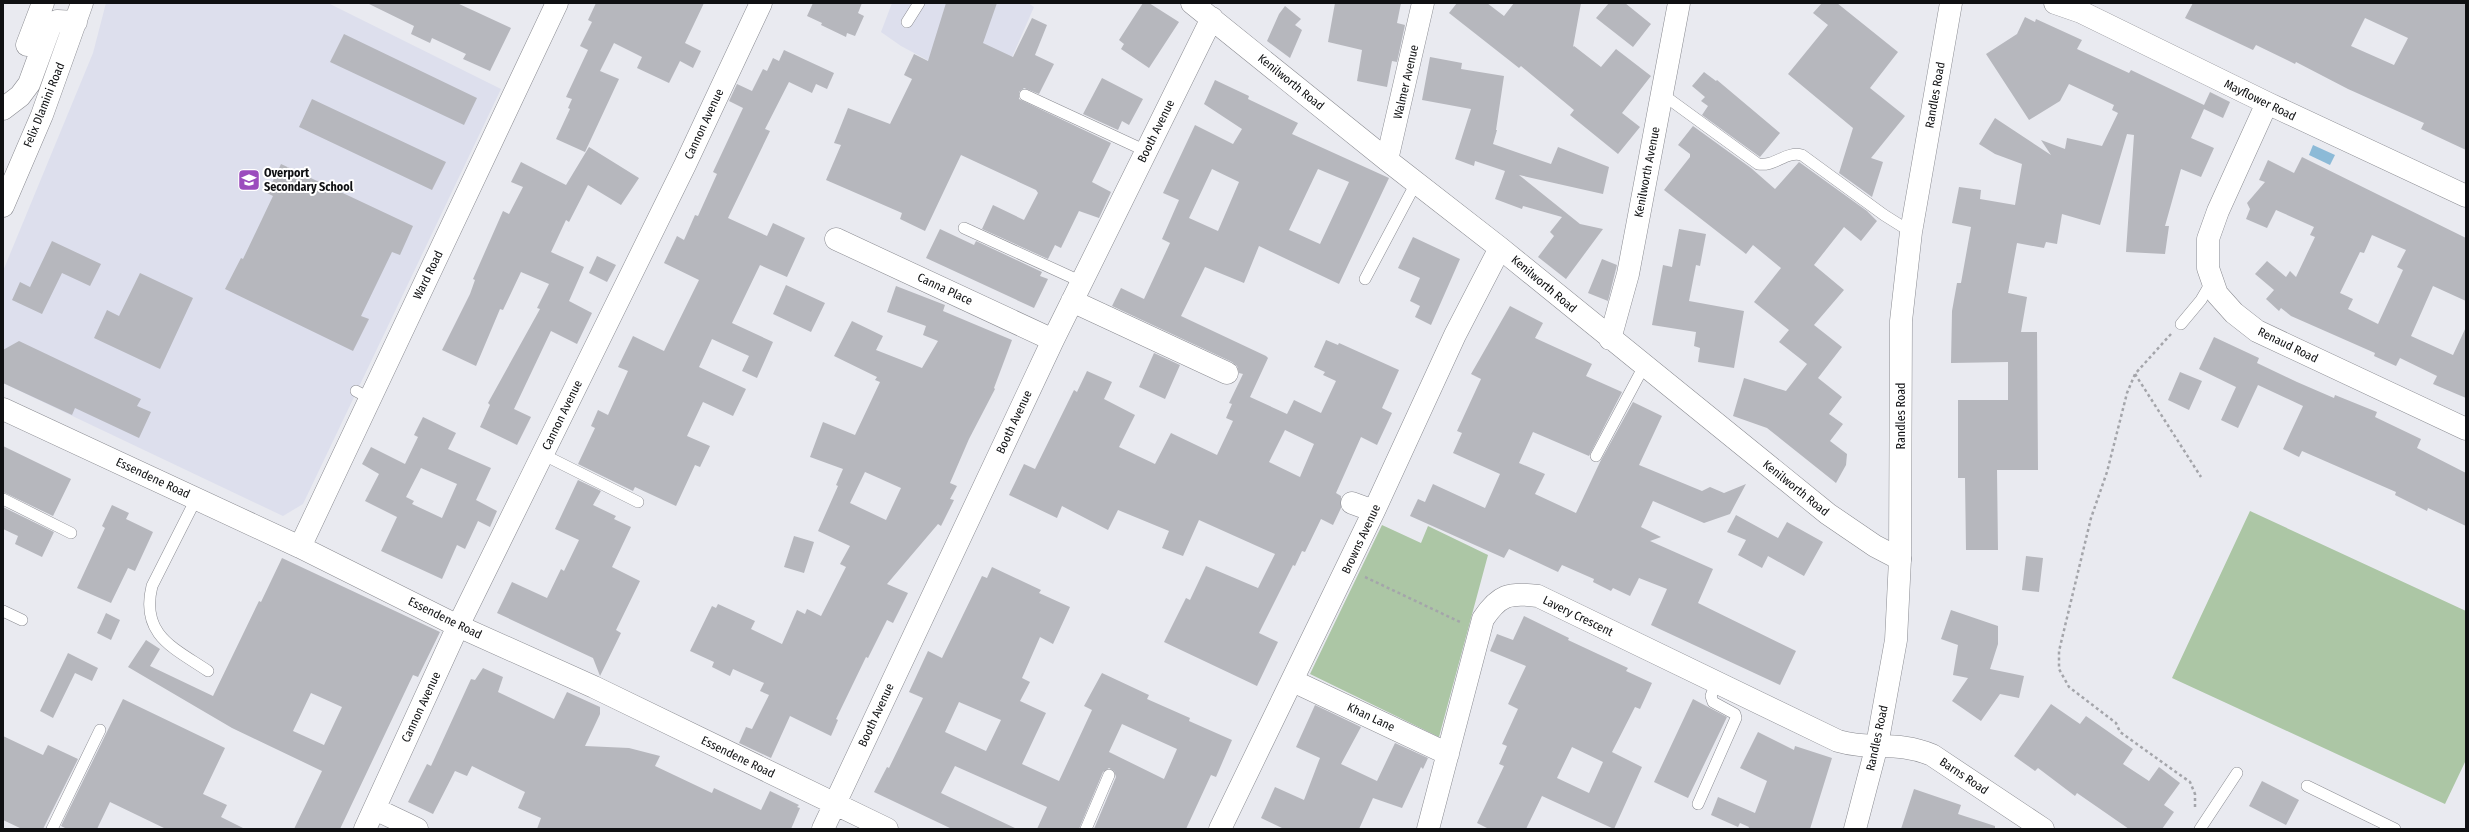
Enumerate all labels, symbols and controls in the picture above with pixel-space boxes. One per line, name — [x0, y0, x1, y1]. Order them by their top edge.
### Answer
street label: Walmer Avenue — [1391, 43, 1421, 120]
street label: Kenilworth Road — [1255, 51, 1327, 113]
street label: Felix Dlamini Road — [21, 61, 67, 149]
street label: Randles Road — [1922, 61, 1948, 129]
street label: Mayflower Road — [2222, 77, 2298, 123]
street label: Cannon Avenue — [682, 87, 726, 161]
street label: Booth Avenue — [1135, 97, 1177, 165]
street label: Kenilworth Avenue — [1631, 125, 1663, 219]
place label: Overport Secondary School — [264, 166, 354, 194]
school or university icon: Overport Secondary School — [236, 167, 262, 193]
street label: Ward Road — [410, 248, 446, 302]
street label: Kenilworth Road — [1508, 253, 1580, 315]
street label: Canna Place — [915, 270, 975, 308]
street label: Renaud Road — [2256, 324, 2320, 366]
street label: Cannon Avenue — [539, 378, 585, 452]
street label: Randles Road — [1894, 383, 1908, 449]
street label: Booth Avenue — [993, 388, 1035, 456]
street label: Essendene Road — [114, 455, 192, 501]
street label: Kenilworth Road — [1760, 457, 1832, 519]
street label: Browns Avenue — [1339, 502, 1383, 576]
street label: Lavery Crescent — [1541, 593, 1615, 639]
street label: Essendene Road — [406, 594, 484, 642]
street label: Cannon Avenue — [399, 670, 443, 744]
street label: Booth Avenue — [855, 681, 897, 749]
street label: Khan Lane — [1345, 700, 1397, 734]
street label: Randles Road — [1863, 704, 1891, 772]
street label: Essendene Road — [699, 733, 777, 781]
street label: Barns Road — [1937, 755, 1991, 797]

